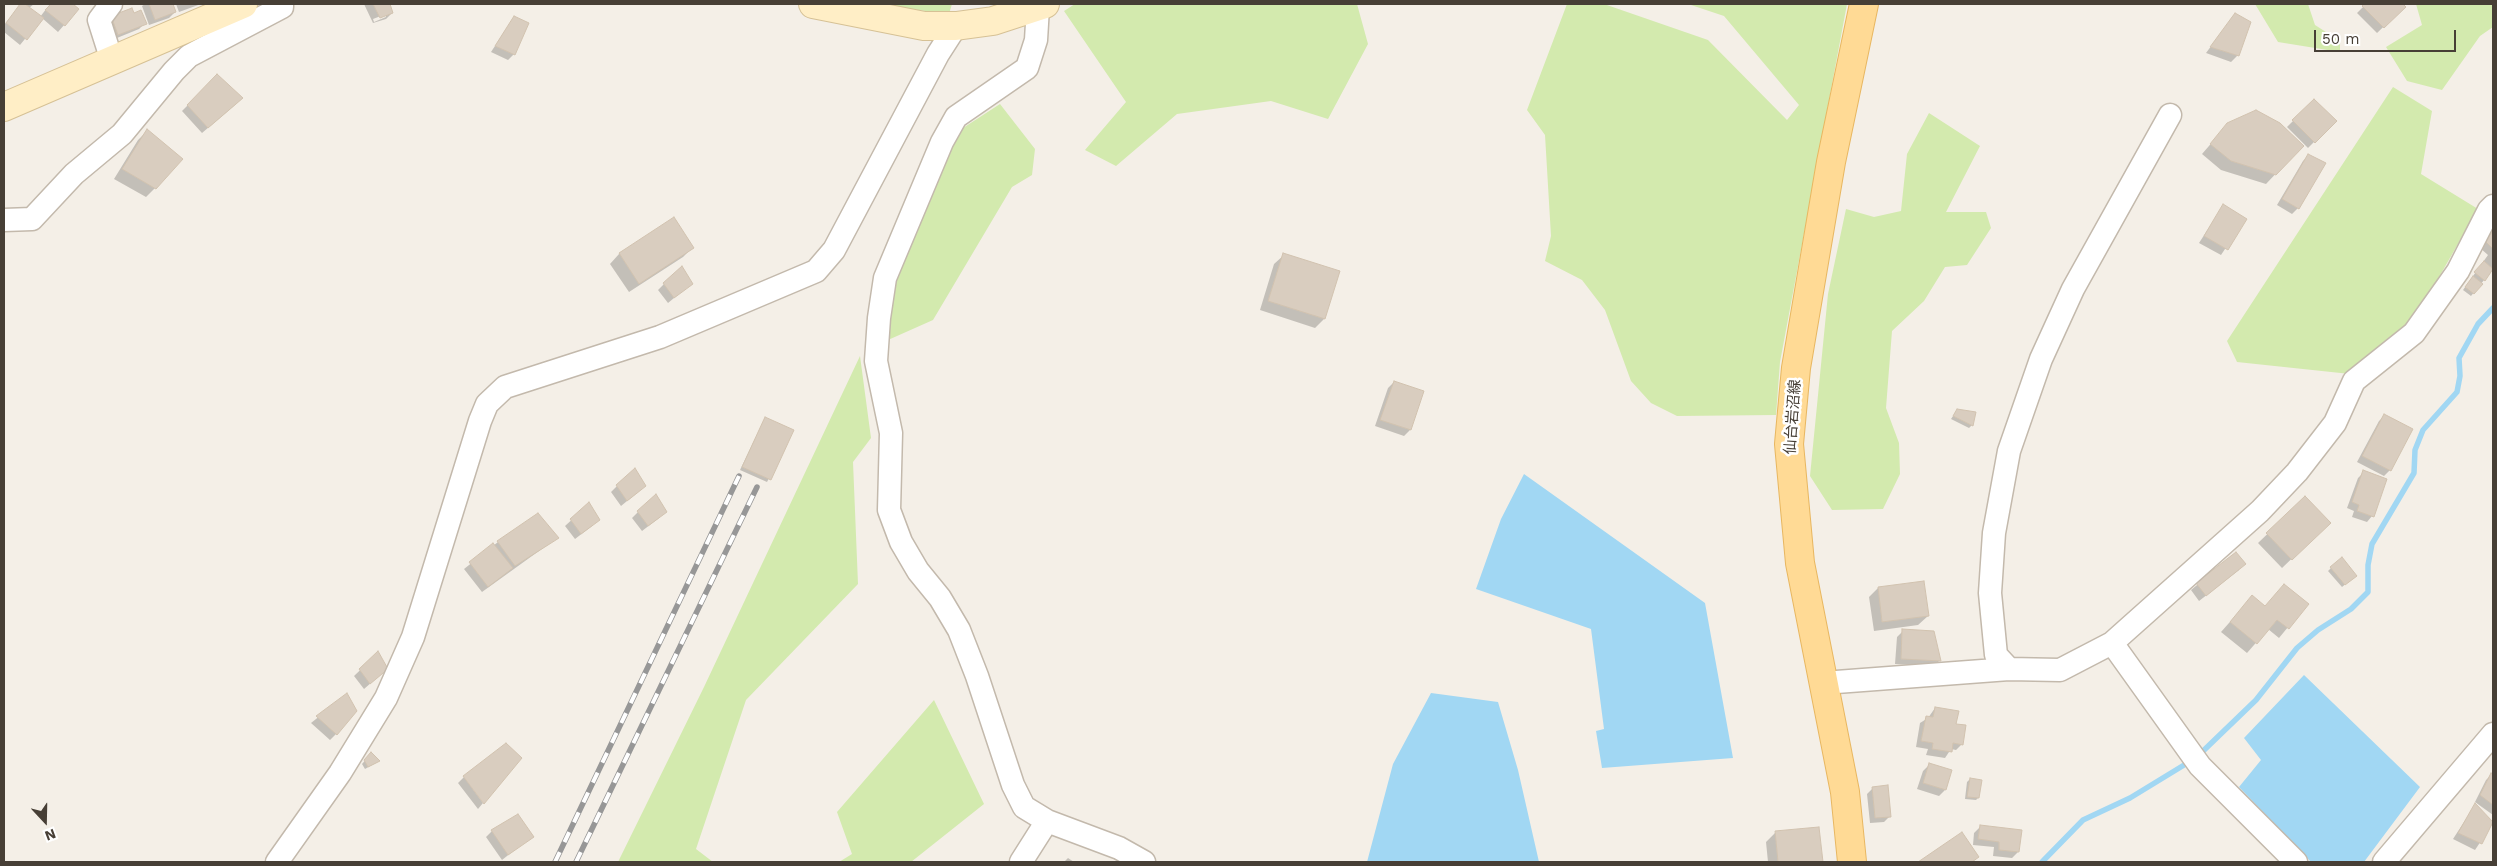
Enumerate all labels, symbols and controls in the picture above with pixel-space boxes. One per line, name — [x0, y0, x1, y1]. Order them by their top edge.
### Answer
scale bar — [2317, 20, 2460, 52]
text: 50 m — [2322, 30, 2359, 48]
street label: 仙台岩沼線 — [1781, 379, 1805, 455]
north arrow — [20, 796, 70, 846]
text: N — [43, 826, 58, 844]

